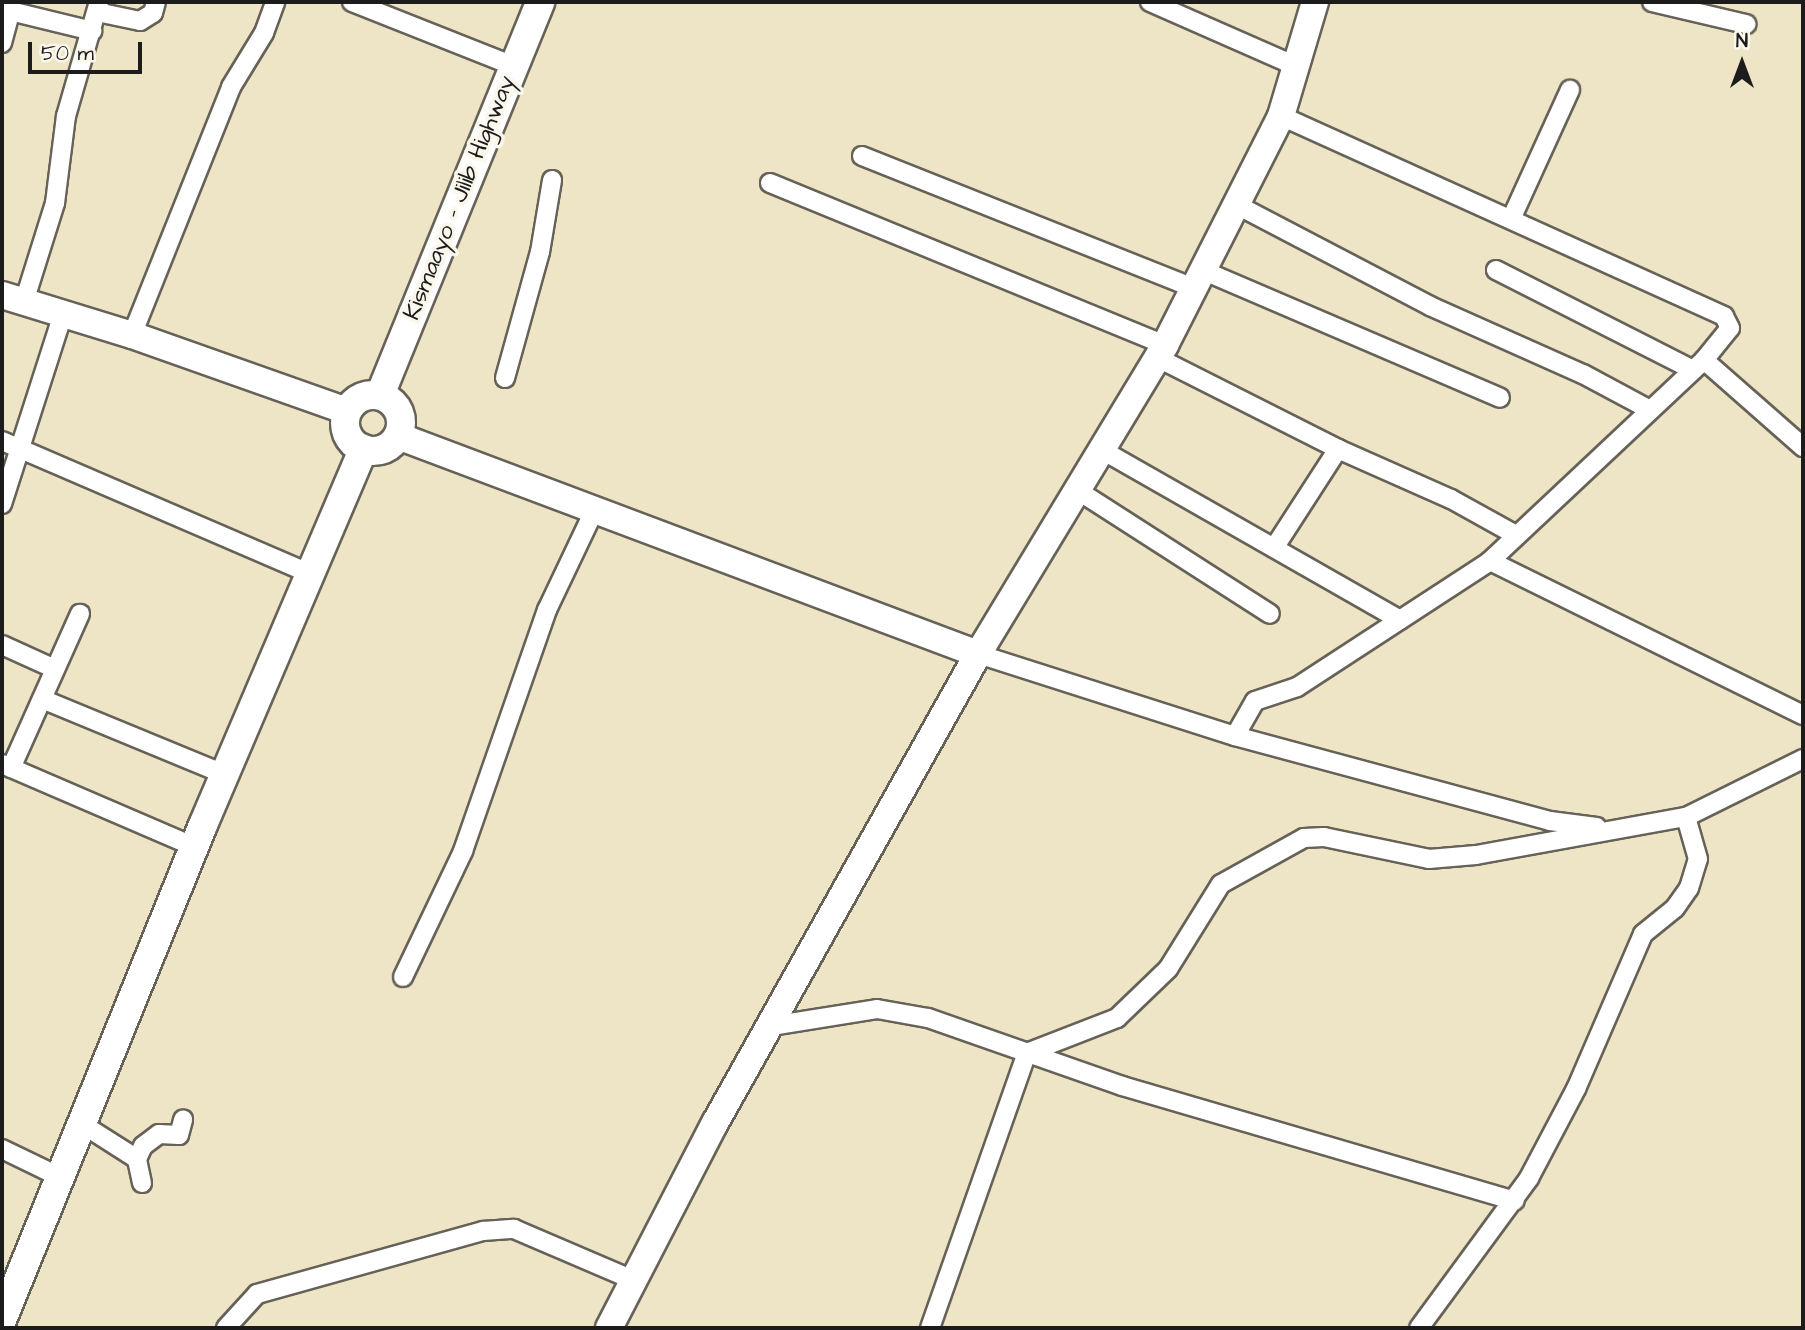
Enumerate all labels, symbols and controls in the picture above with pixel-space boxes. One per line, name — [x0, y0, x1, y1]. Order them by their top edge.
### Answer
scale bar — [32, 28, 145, 72]
north arrow — [1707, 28, 1777, 98]
text: N — [1736, 28, 1748, 55]
text: 50 m — [41, 39, 94, 68]
street label: Kismaayo - Jilib Highway — [398, 72, 522, 324]

